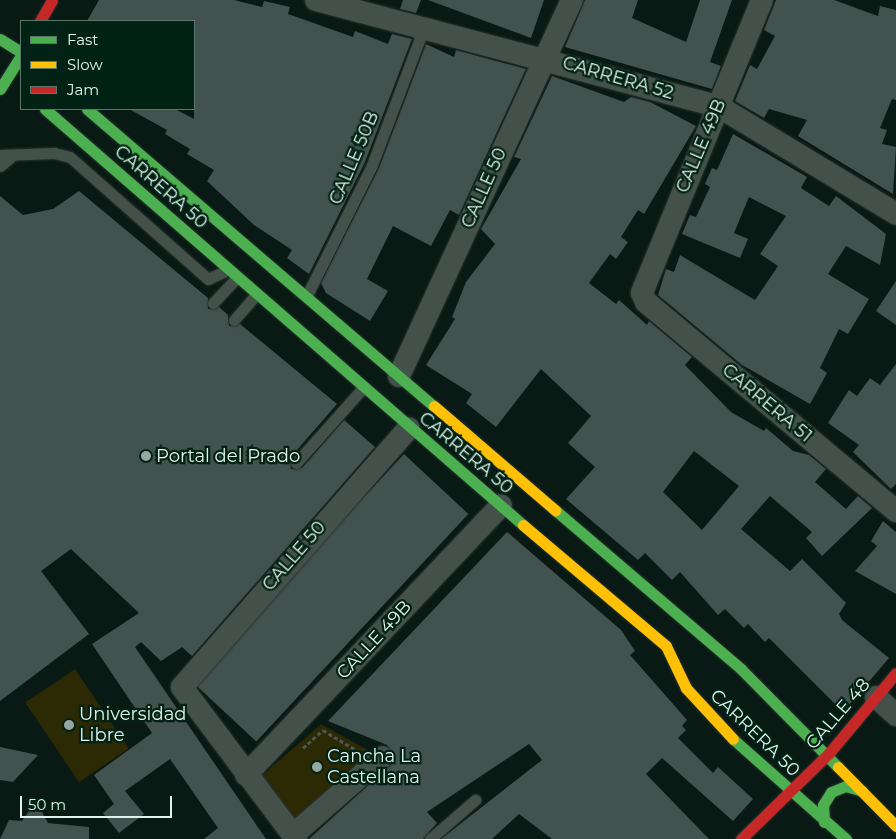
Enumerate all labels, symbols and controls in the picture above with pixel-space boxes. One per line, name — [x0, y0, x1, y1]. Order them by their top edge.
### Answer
legend — [20, 20, 195, 110]
text: Fast — [67, 30, 98, 49]
street label: CARRERA 52 — [560, 52, 676, 104]
text: Slow — [67, 55, 103, 74]
text: Jam — [67, 80, 99, 99]
street label: CALLE 49B — [672, 96, 730, 196]
street label: CALLE 50B — [325, 108, 383, 208]
street label: CARRERA 50 — [110, 141, 212, 233]
street label: CALLE 50 — [457, 145, 511, 231]
street label: CARRERA 51 — [718, 359, 816, 447]
street label: CARRERA 50 — [415, 407, 517, 499]
place label: Portal del Prado — [156, 445, 300, 467]
marker: Portal del Prado — [140, 450, 152, 462]
street label: CALLE 50 — [258, 517, 330, 595]
street label: CALLE 49B — [332, 596, 416, 684]
street label: CALLE 48 — [801, 674, 875, 754]
street label: CARRERA 50 — [706, 685, 804, 781]
place label: Universidad Libre — [79, 704, 186, 746]
marker: Universidad Libre — [63, 719, 75, 731]
place label: Cancha La Castellana — [327, 746, 421, 789]
marker: Cancha La Castellana — [311, 761, 323, 773]
scale bar — [22, 786, 175, 818]
text: 50 m — [28, 795, 66, 814]

